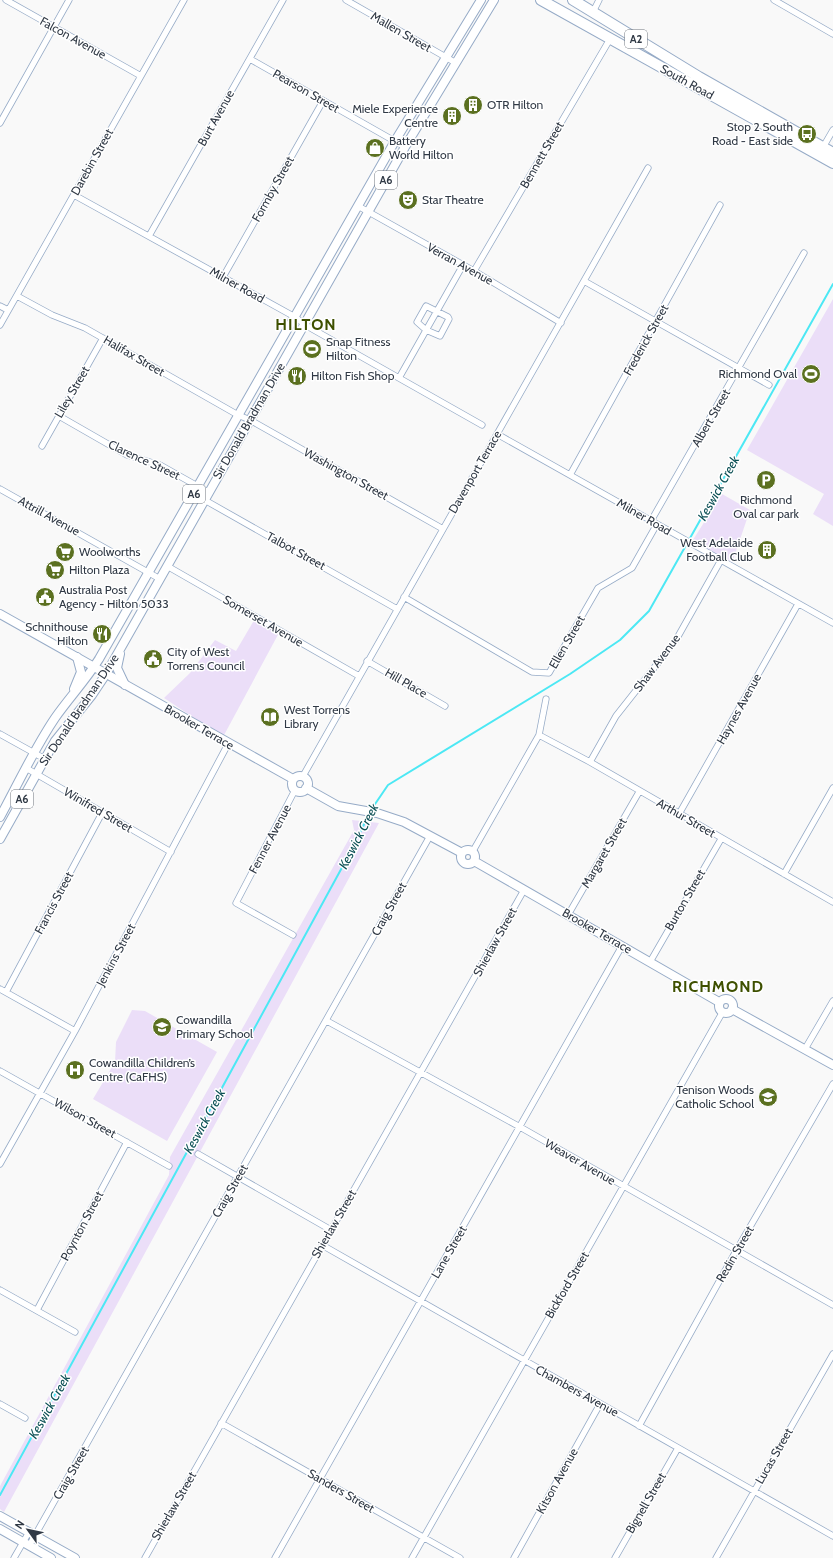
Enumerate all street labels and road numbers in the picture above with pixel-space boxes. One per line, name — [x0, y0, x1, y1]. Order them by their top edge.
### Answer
street label: Mallen Street — [368, 8, 434, 55]
street label: Falcon Avenue — [37, 13, 109, 62]
road number: A2 — [625, 30, 647, 48]
street label: South Road — [658, 61, 717, 102]
street label: Pearson Street — [270, 66, 342, 116]
street label: Burt Avenue — [194, 87, 237, 149]
street label: Bennett Street — [516, 119, 567, 191]
street label: Darebin Street — [67, 126, 116, 198]
street label: Formby Street — [248, 153, 297, 224]
road number: A6 — [375, 171, 397, 189]
street label: Verran Avenue — [424, 239, 496, 288]
street label: Milner Road — [207, 263, 267, 306]
street label: Frederick Street — [620, 302, 671, 378]
street label: Halifax Street — [101, 332, 168, 379]
street label: Sir Donald Bradman Drive — [209, 360, 288, 482]
street label: Liley Street — [51, 363, 92, 420]
street label: Albert Street — [688, 386, 733, 449]
street label: Davenport Terrace — [445, 428, 504, 516]
street label: Clarence Street — [106, 436, 183, 483]
street label: Washington Street — [301, 444, 391, 503]
road number: A6 — [183, 485, 205, 503]
street label: Attrill Avenue — [16, 493, 83, 539]
street label: Milner Road — [614, 495, 674, 538]
street label: Talbot Street — [264, 528, 328, 573]
street label: Somerset Avenue — [221, 592, 306, 650]
street label: Ellen Street — [545, 613, 588, 671]
street label: Shaw Avenue — [630, 631, 683, 695]
street label: Sir Donald Bradman Drive — [36, 651, 122, 768]
street label: Hill Place — [383, 665, 430, 701]
street label: Haynes Avenue — [713, 671, 764, 747]
street label: Brooker Terrace — [162, 701, 237, 753]
street label: Winifred Street — [61, 784, 135, 835]
road number: A6 — [11, 790, 33, 808]
street label: Arthur Street — [654, 795, 718, 840]
street label: Fenner Avenue — [245, 802, 294, 876]
street label: Margaret Street — [578, 815, 630, 890]
street label: Burton Street — [661, 867, 708, 933]
street label: Francis Street — [31, 869, 76, 936]
street label: Craig Street — [368, 879, 409, 938]
street label: Shierlaw Street — [469, 905, 520, 979]
street label: Brooker Terrace — [560, 905, 635, 957]
street label: Jenkins Street — [92, 921, 138, 990]
street label: Wilson Street — [52, 1094, 119, 1141]
street label: Weaver Avenue — [542, 1135, 618, 1188]
street label: Craig Street — [208, 1162, 251, 1220]
street label: Shierlaw Street — [308, 1187, 359, 1261]
street label: Poynton Street — [57, 1188, 106, 1263]
street label: Lane Street — [428, 1223, 470, 1281]
street label: Redin Street — [712, 1223, 757, 1285]
street label: Bickford Street — [541, 1249, 592, 1321]
street label: Chambers Avenue — [533, 1362, 621, 1420]
street label: Lucas Street — [752, 1425, 796, 1486]
street label: Craig Street — [49, 1444, 92, 1502]
street label: Kitson Avenue — [532, 1445, 581, 1516]
street label: Sanders Street — [305, 1465, 377, 1516]
street label: Shierlaw Street — [148, 1469, 199, 1543]
street label: Bignell Street — [622, 1470, 669, 1536]

